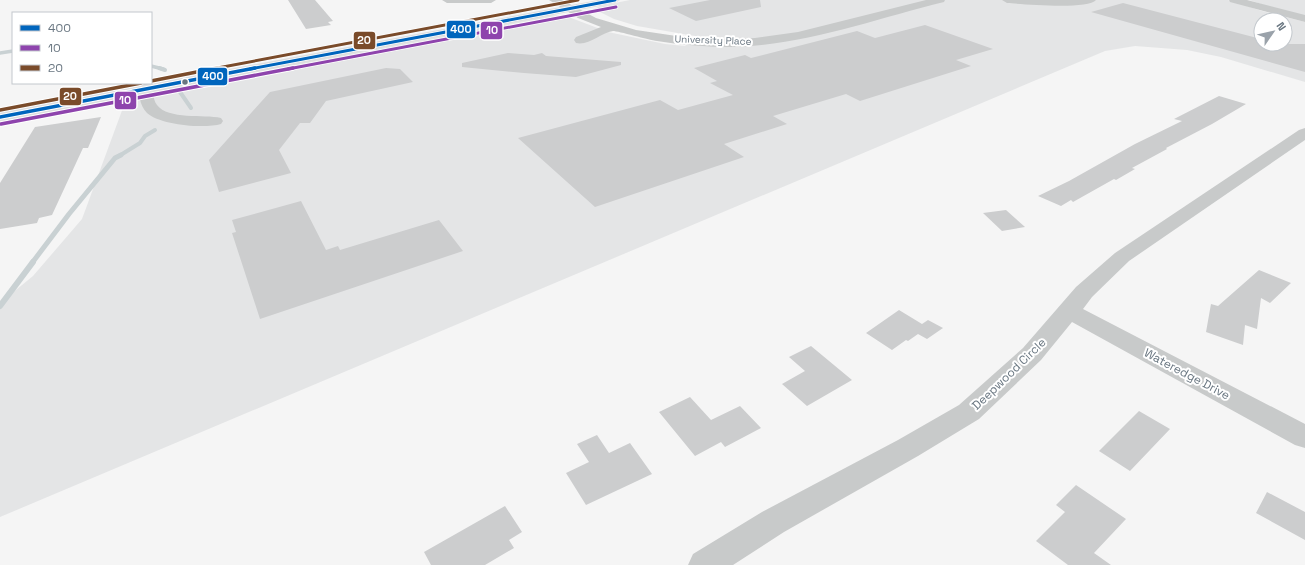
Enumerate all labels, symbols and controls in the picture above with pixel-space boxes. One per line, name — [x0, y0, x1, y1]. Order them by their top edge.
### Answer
legend — [12, 12, 152, 84]
north arrow — [1253, 12, 1293, 52]
text: N — [1273, 19, 1289, 33]
text: 400 — [48, 20, 71, 36]
line badge: 400 — [446, 20, 476, 39]
line badge: 10 — [480, 21, 503, 40]
text: 400 — [450, 22, 472, 36]
text: 10 — [486, 23, 498, 37]
line badge: 20 — [353, 31, 376, 50]
street label: University Place — [674, 32, 752, 48]
text: 20 — [357, 33, 371, 47]
text: 10 — [48, 40, 61, 56]
text: 20 — [48, 60, 63, 76]
line badge: 400 — [197, 67, 228, 86]
text: 400 — [202, 69, 224, 83]
unlabelled marker — [180, 77, 190, 87]
line badge: 20 — [59, 87, 82, 106]
text: 20 — [63, 89, 77, 103]
line badge: 10 — [114, 91, 137, 110]
text: 10 — [119, 93, 131, 107]
street label: Deepwood Circle — [969, 335, 1049, 413]
street label: Wateredge Drive — [1141, 345, 1233, 403]

